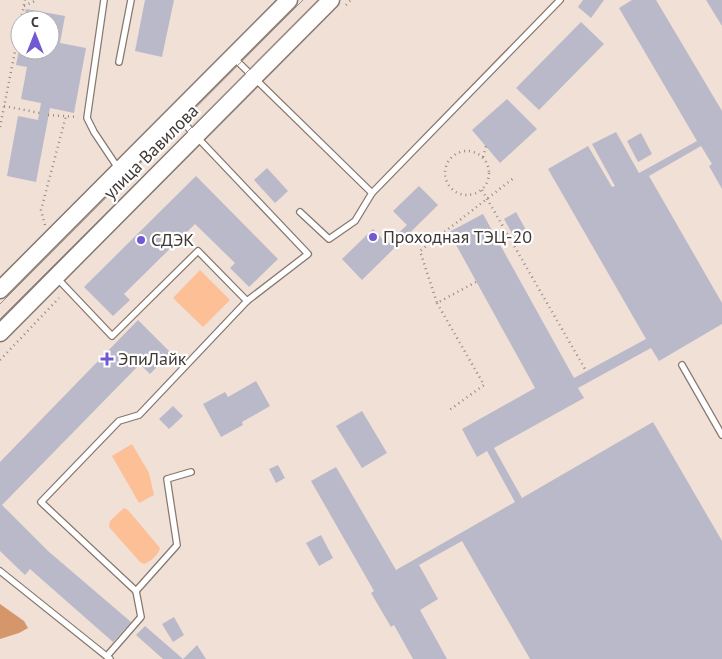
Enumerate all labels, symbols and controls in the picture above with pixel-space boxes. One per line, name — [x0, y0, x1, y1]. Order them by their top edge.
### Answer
north arrow — [10, 10, 60, 60]
text: С — [31, 13, 39, 31]
street label: улица Вавилова — [98, 99, 203, 204]
place label: Проходная ТЭЦ-20 — [383, 225, 532, 248]
place label: СДЭК — [151, 228, 194, 251]
marker: Проходная ТЭЦ-20 — [367, 231, 379, 243]
marker: СДЭК — [135, 234, 147, 246]
place label: ЭпиЛайк — [118, 347, 187, 370]
marker: ЭпиЛайк — [100, 352, 114, 366]

